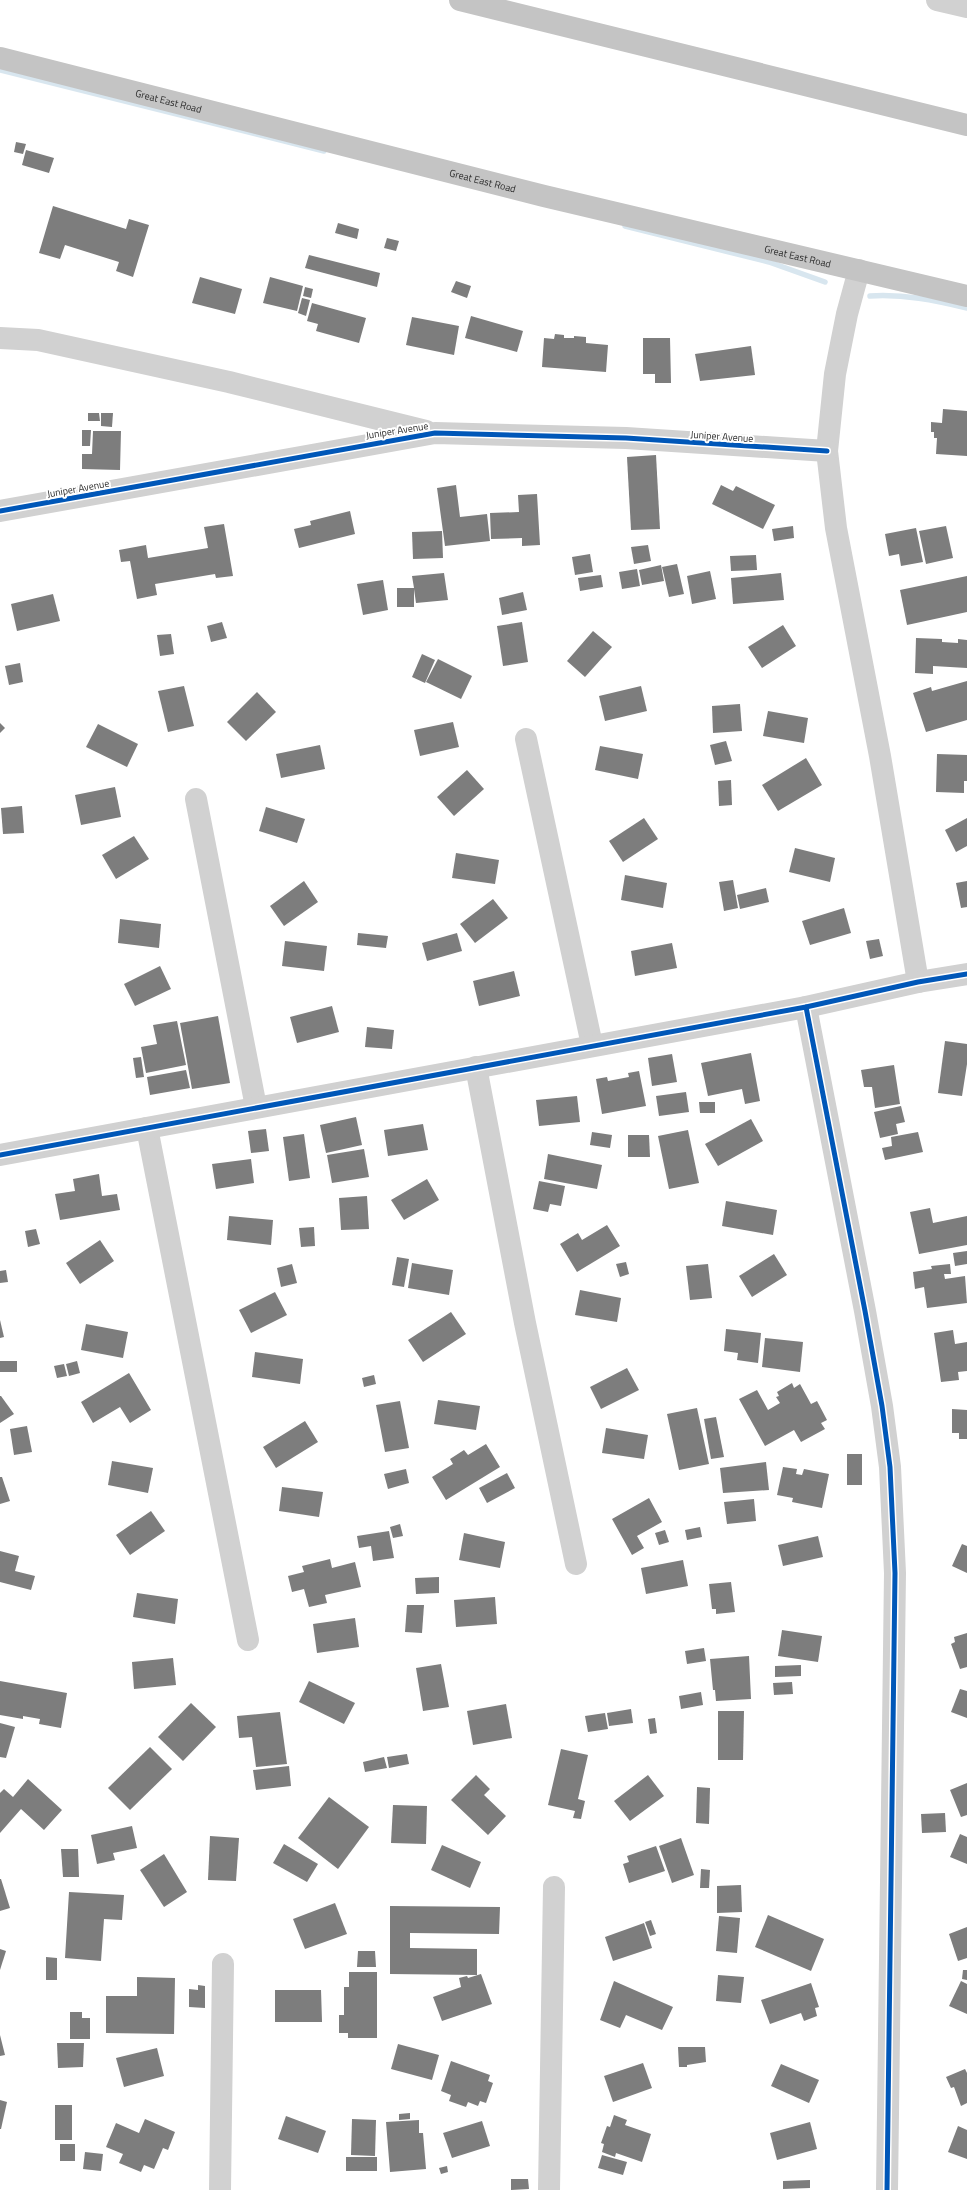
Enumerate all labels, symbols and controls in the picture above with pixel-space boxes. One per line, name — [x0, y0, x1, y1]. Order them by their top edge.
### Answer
street label: Great East Road — [134, 86, 203, 117]
street label: Great East Road — [448, 165, 517, 197]
street label: Great East Road — [763, 241, 832, 272]
street label: Juniper Avenue — [365, 418, 429, 443]
street label: Juniper Avenue — [690, 427, 754, 446]
street label: Juniper Avenue — [46, 476, 110, 501]

